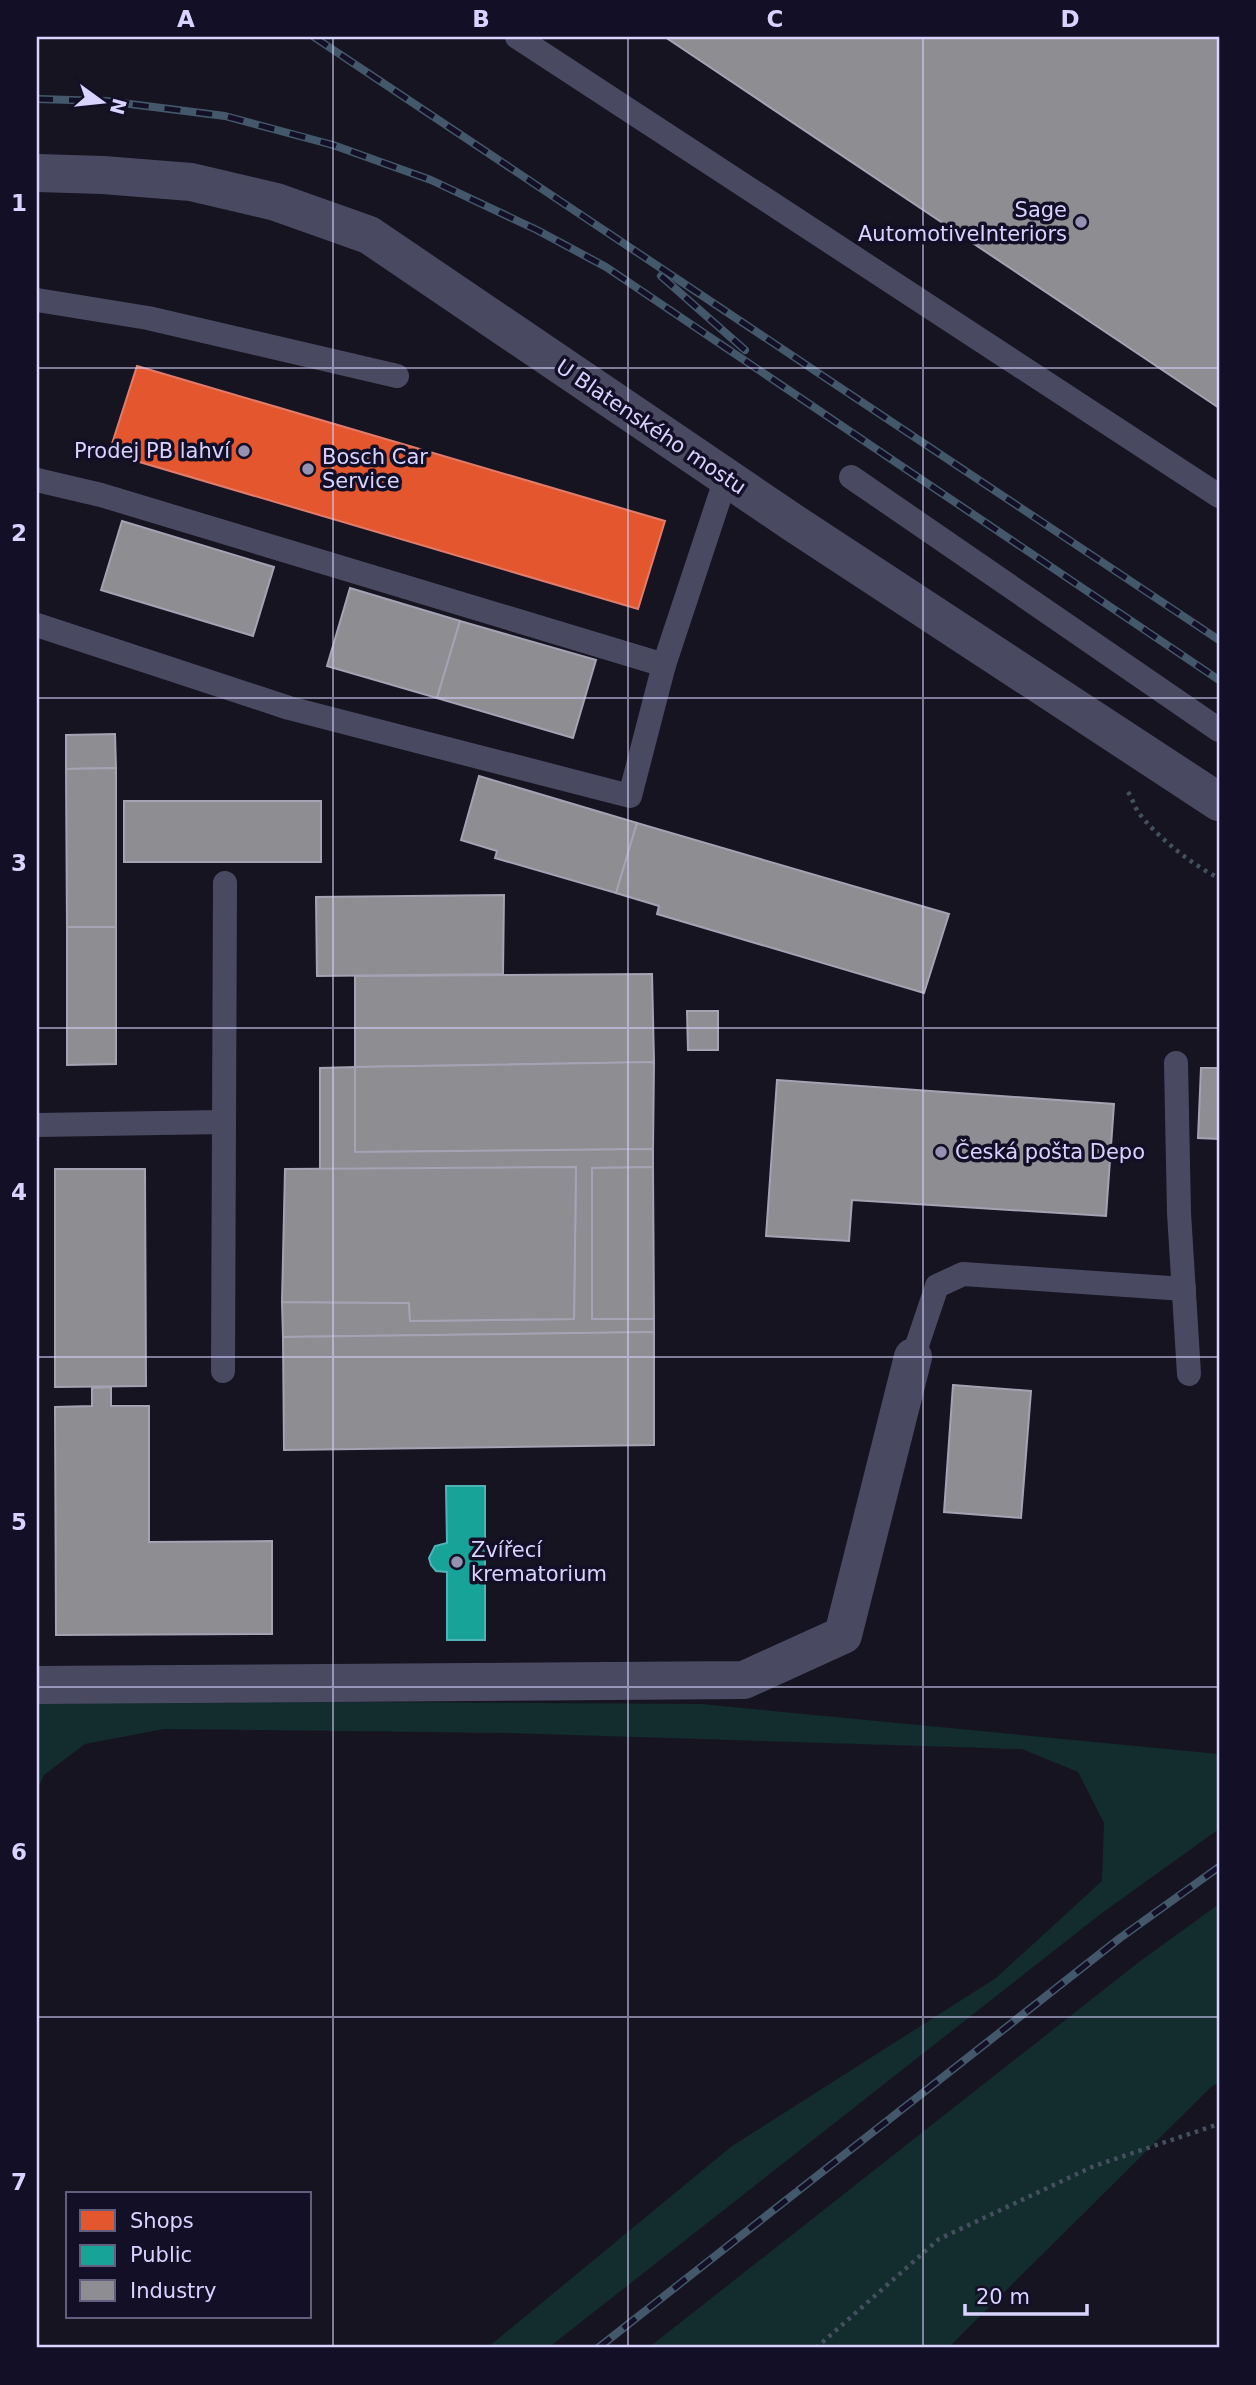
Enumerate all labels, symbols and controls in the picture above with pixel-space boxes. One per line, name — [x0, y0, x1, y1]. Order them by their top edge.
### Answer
text: A — [177, 6, 195, 32]
text: B — [472, 6, 490, 32]
text: C — [767, 6, 783, 32]
text: D — [1060, 6, 1080, 32]
north arrow — [66, 66, 136, 136]
text: N — [106, 96, 131, 117]
text: 1 — [11, 190, 27, 216]
place label: Sage AutomotiveInteriors — [858, 198, 1067, 246]
marker: Sage AutomotiveInteriors — [1073, 214, 1089, 230]
street label: U Blatenského mostu — [552, 355, 750, 499]
place label: Prodej PB lahví — [74, 439, 231, 463]
marker: Prodej PB lahví — [236, 443, 252, 459]
place label: Bosch Car Service — [322, 445, 428, 493]
marker: Bosch Car Service — [300, 461, 316, 477]
text: 2 — [11, 520, 27, 546]
text: 3 — [11, 850, 27, 876]
place label: Česká pošta Depo — [955, 1139, 1145, 1164]
marker: Česká pošta Depo — [933, 1144, 949, 1160]
text: 4 — [11, 1179, 27, 1205]
text: 5 — [11, 1509, 27, 1535]
place label: Zvířecí krematorium — [471, 1538, 607, 1586]
marker: Zvířecí krematorium — [449, 1554, 465, 1570]
text: 6 — [11, 1839, 27, 1865]
text: 7 — [11, 2169, 27, 2195]
legend — [66, 2192, 312, 2318]
text: Shops — [130, 2209, 194, 2233]
text: Public — [130, 2243, 192, 2267]
scale bar — [965, 2273, 1088, 2317]
text: Industry — [130, 2279, 216, 2303]
text: 20 m — [976, 2285, 1030, 2309]

